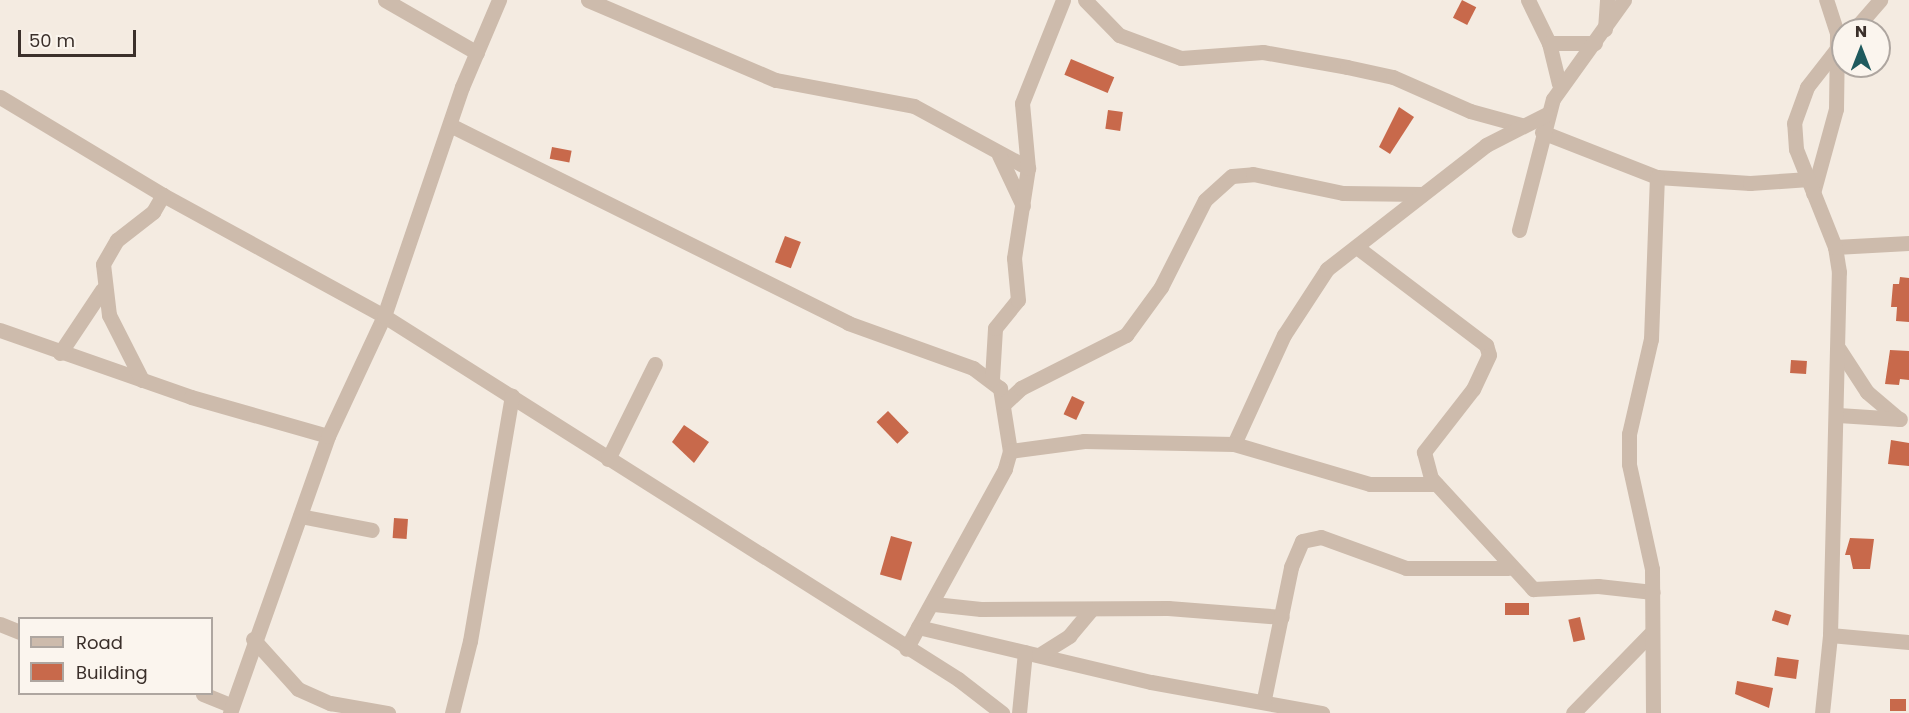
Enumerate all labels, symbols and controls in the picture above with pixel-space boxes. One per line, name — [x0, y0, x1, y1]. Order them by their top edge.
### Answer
scale bar — [21, 18, 140, 56]
north arrow — [1831, 18, 1891, 78]
text: N — [1855, 20, 1867, 43]
text: 50 m — [29, 28, 75, 53]
legend — [18, 617, 213, 695]
text: Road — [76, 630, 123, 655]
text: Building — [76, 660, 148, 685]

